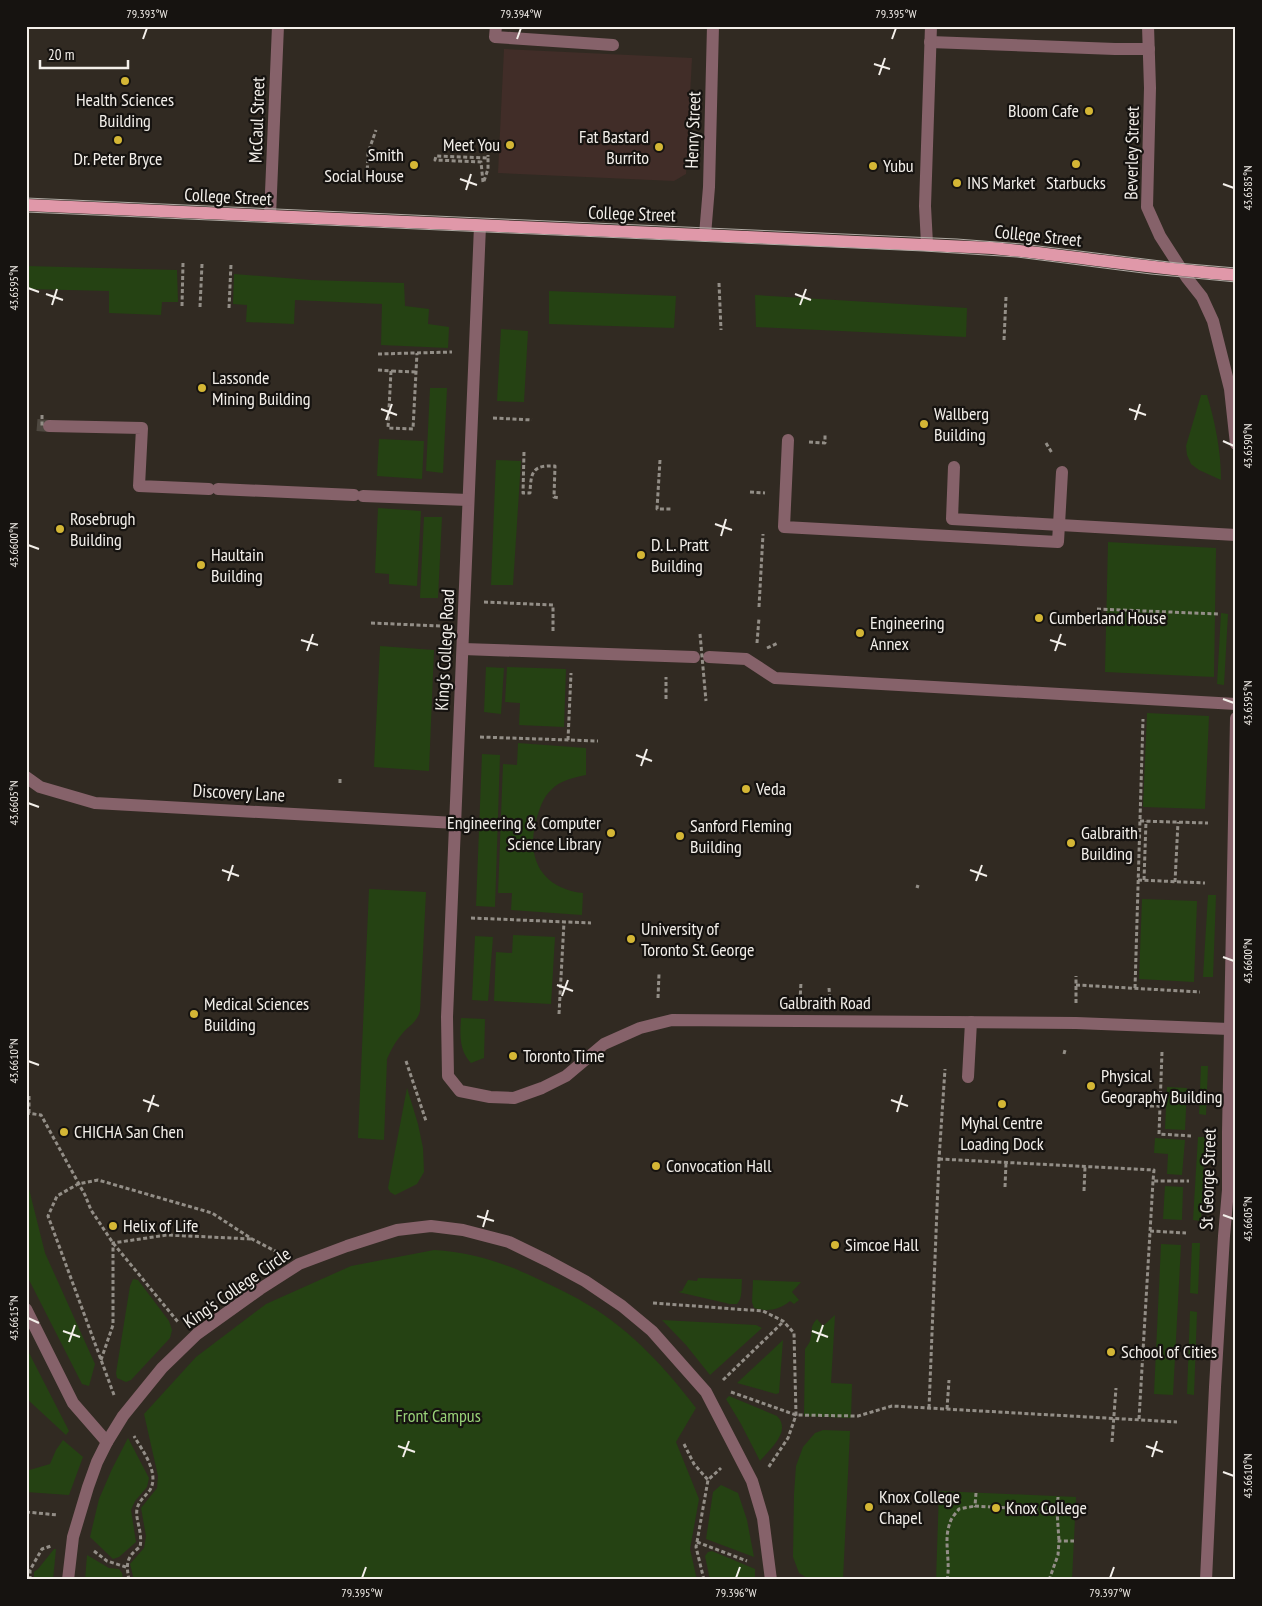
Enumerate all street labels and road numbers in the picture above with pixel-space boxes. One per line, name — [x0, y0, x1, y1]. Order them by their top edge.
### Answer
street label: McCaul Street — [244, 76, 269, 163]
street label: Henry Street — [680, 91, 705, 169]
street label: Beverley Street — [1119, 106, 1144, 200]
street label: College Street — [184, 183, 272, 210]
street label: College Street — [588, 200, 676, 227]
street label: College Street — [993, 219, 1083, 252]
street label: King's College Road — [430, 589, 459, 711]
street label: Discovery Lane — [192, 779, 286, 806]
street label: Galbraith Road — [779, 991, 871, 1014]
street label: St George Street — [1194, 1128, 1221, 1230]
street label: King's College Circle — [178, 1242, 295, 1333]

